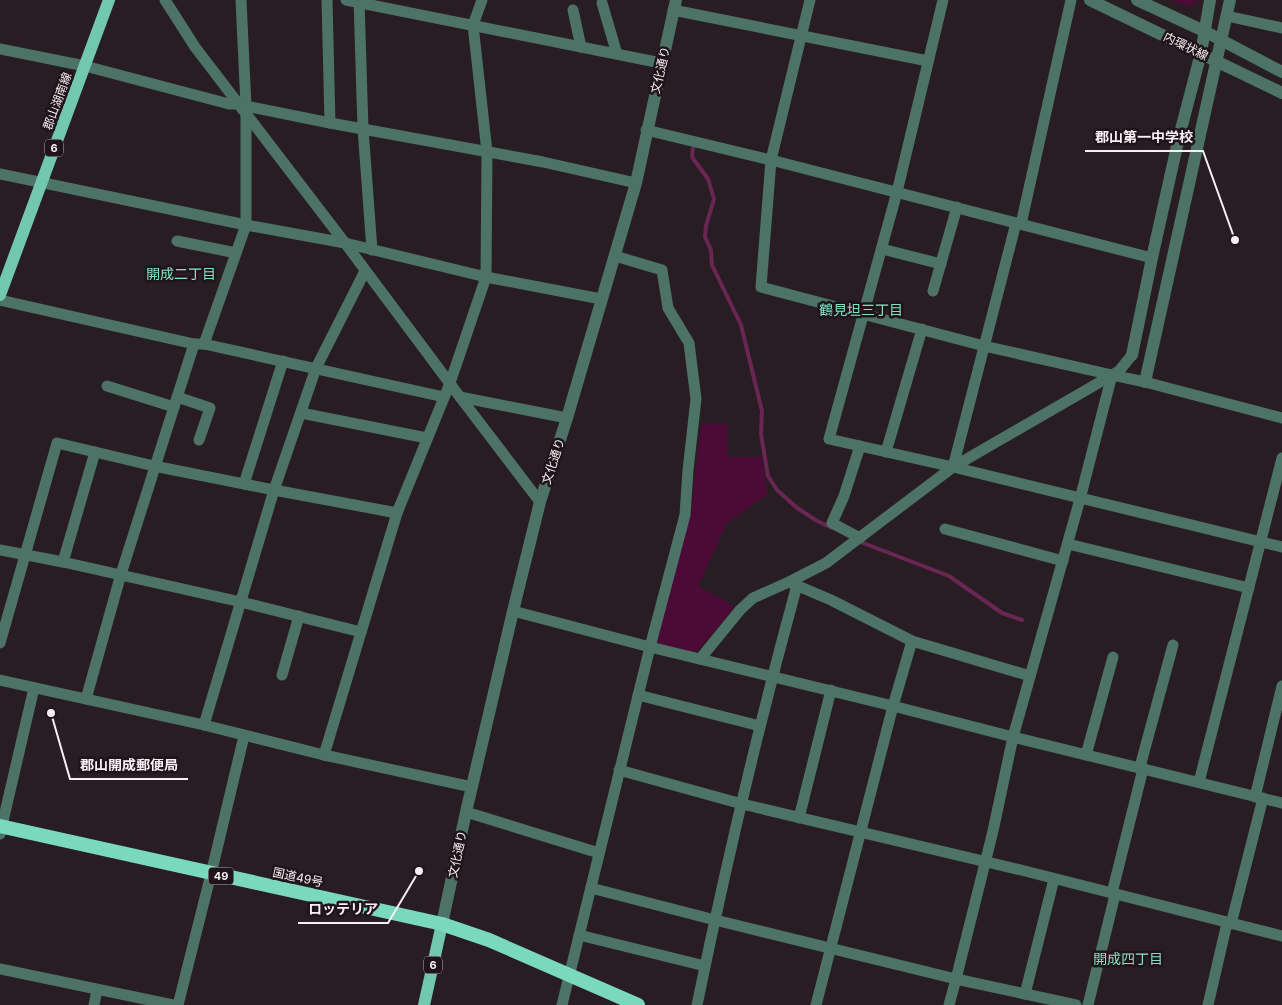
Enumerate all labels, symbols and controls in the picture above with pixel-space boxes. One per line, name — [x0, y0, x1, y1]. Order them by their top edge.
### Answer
street label: 内環状線 — [1161, 29, 1211, 63]
street label: 文化通り — [647, 45, 673, 95]
street label: 郡山湖南線 — [40, 70, 74, 132]
callout: 郡山第一中学校 — [1085, 122, 1203, 151]
text: 郡山第一中学校 — [1095, 128, 1193, 145]
road number: 6 — [45, 140, 63, 156]
district label: 開成二丁目 — [146, 265, 216, 282]
district label: 鶴見坦三丁目 — [819, 301, 903, 318]
street label: 文化通り — [538, 436, 568, 486]
callout: 郡山開成郵便局 — [70, 750, 188, 779]
text: 郡山開成郵便局 — [80, 756, 178, 773]
street label: 文化通り — [445, 829, 469, 879]
street label: 国道49号 — [271, 864, 325, 890]
road number: 49 — [208, 868, 234, 884]
callout: ロッテリア — [298, 894, 388, 923]
text: ロッテリア — [308, 900, 378, 917]
district label: 開成四丁目 — [1093, 950, 1163, 967]
road number: 6 — [424, 956, 442, 974]

